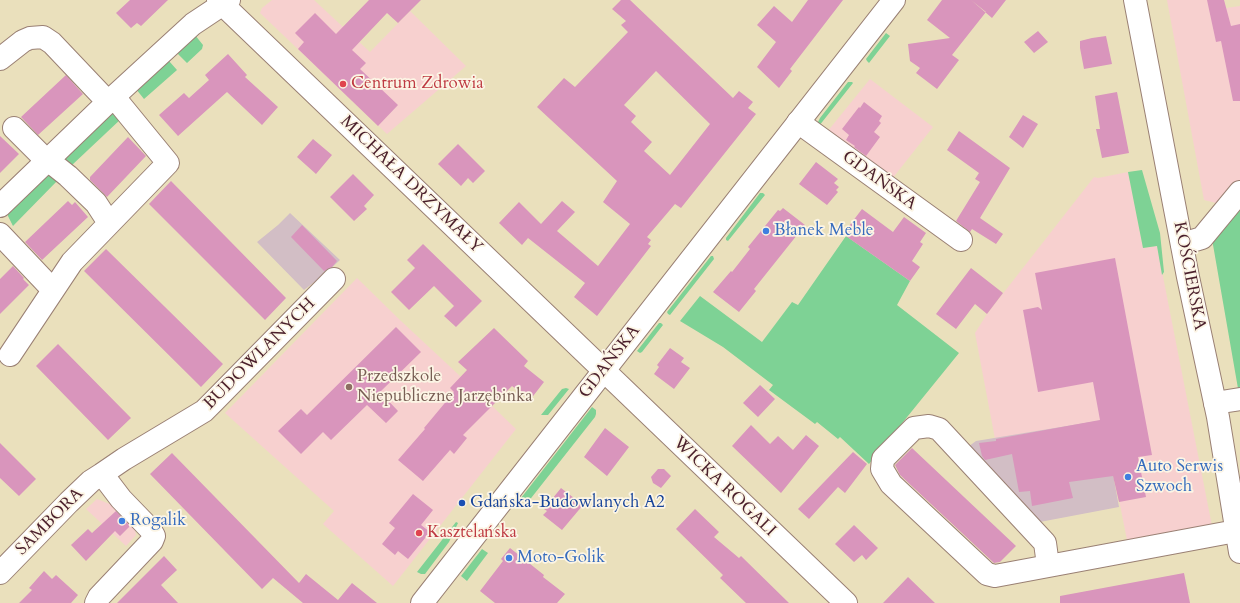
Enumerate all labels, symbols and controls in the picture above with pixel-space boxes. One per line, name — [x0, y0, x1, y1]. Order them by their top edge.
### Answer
place label: Centrum Zdrowia — [351, 74, 484, 94]
marker: Centrum Zdrowia — [338, 79, 348, 89]
street label: MICHAŁA DRZYMAŁY — [336, 112, 486, 258]
street label: GDAŃSKA — [838, 147, 920, 215]
street label: KOŚCIERSKA — [1168, 220, 1210, 332]
place label: Błanek Meble — [774, 221, 874, 241]
marker: Błanek Meble — [761, 226, 771, 236]
street label: BUDOWLANYCH — [200, 294, 320, 414]
street label: GDAŃSKA — [575, 321, 645, 403]
place label: Przedszkole Niepubliczne Jarzębinka — [357, 367, 533, 407]
marker: Przedszkole Niepubliczne Jarzębinka — [344, 382, 354, 392]
street label: WICKA ROGALI — [668, 433, 780, 541]
place label: Auto Serwis Szwoch — [1136, 457, 1223, 497]
marker: Auto Serwis Szwoch — [1123, 472, 1133, 482]
street label: SAMBORA — [12, 484, 88, 560]
place label: Gdańska-Budowlanych A2 — [470, 493, 665, 513]
marker: Gdańska-Budowlanych A2 — [457, 498, 467, 508]
place label: Rogalik — [130, 511, 186, 531]
marker: Rogalik — [117, 516, 127, 526]
place label: Kasztelańska — [427, 523, 517, 543]
marker: Kasztelańska — [414, 528, 424, 538]
place label: Moto-Golik — [517, 548, 605, 568]
marker: Moto-Golik — [504, 553, 514, 563]

